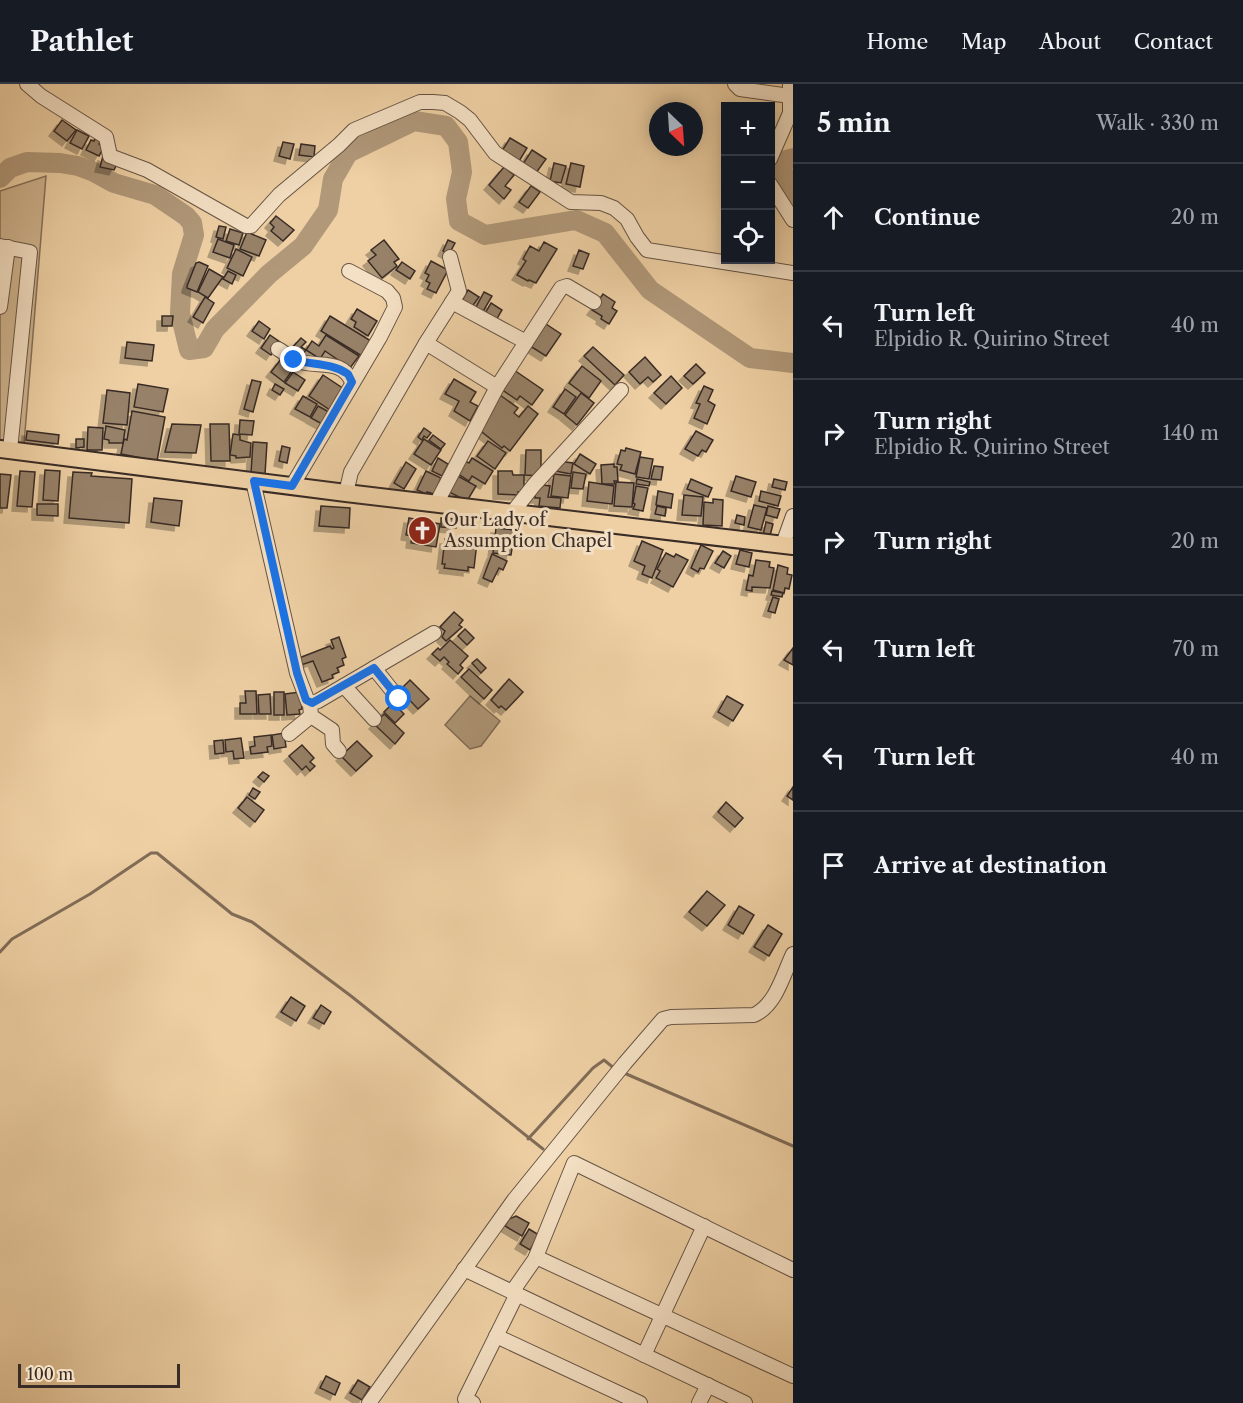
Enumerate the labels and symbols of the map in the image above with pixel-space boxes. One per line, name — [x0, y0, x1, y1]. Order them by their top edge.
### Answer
north arrow — [649, 102, 703, 156]
route end — [280, 346, 306, 372]
place label: Our Lady of Assumption Chapel — [443, 509, 612, 552]
church icon: Our Lady of Assumption Chapel — [407, 514, 439, 546]
route start — [385, 685, 411, 711]
scale bar — [18, 1361, 180, 1388]

